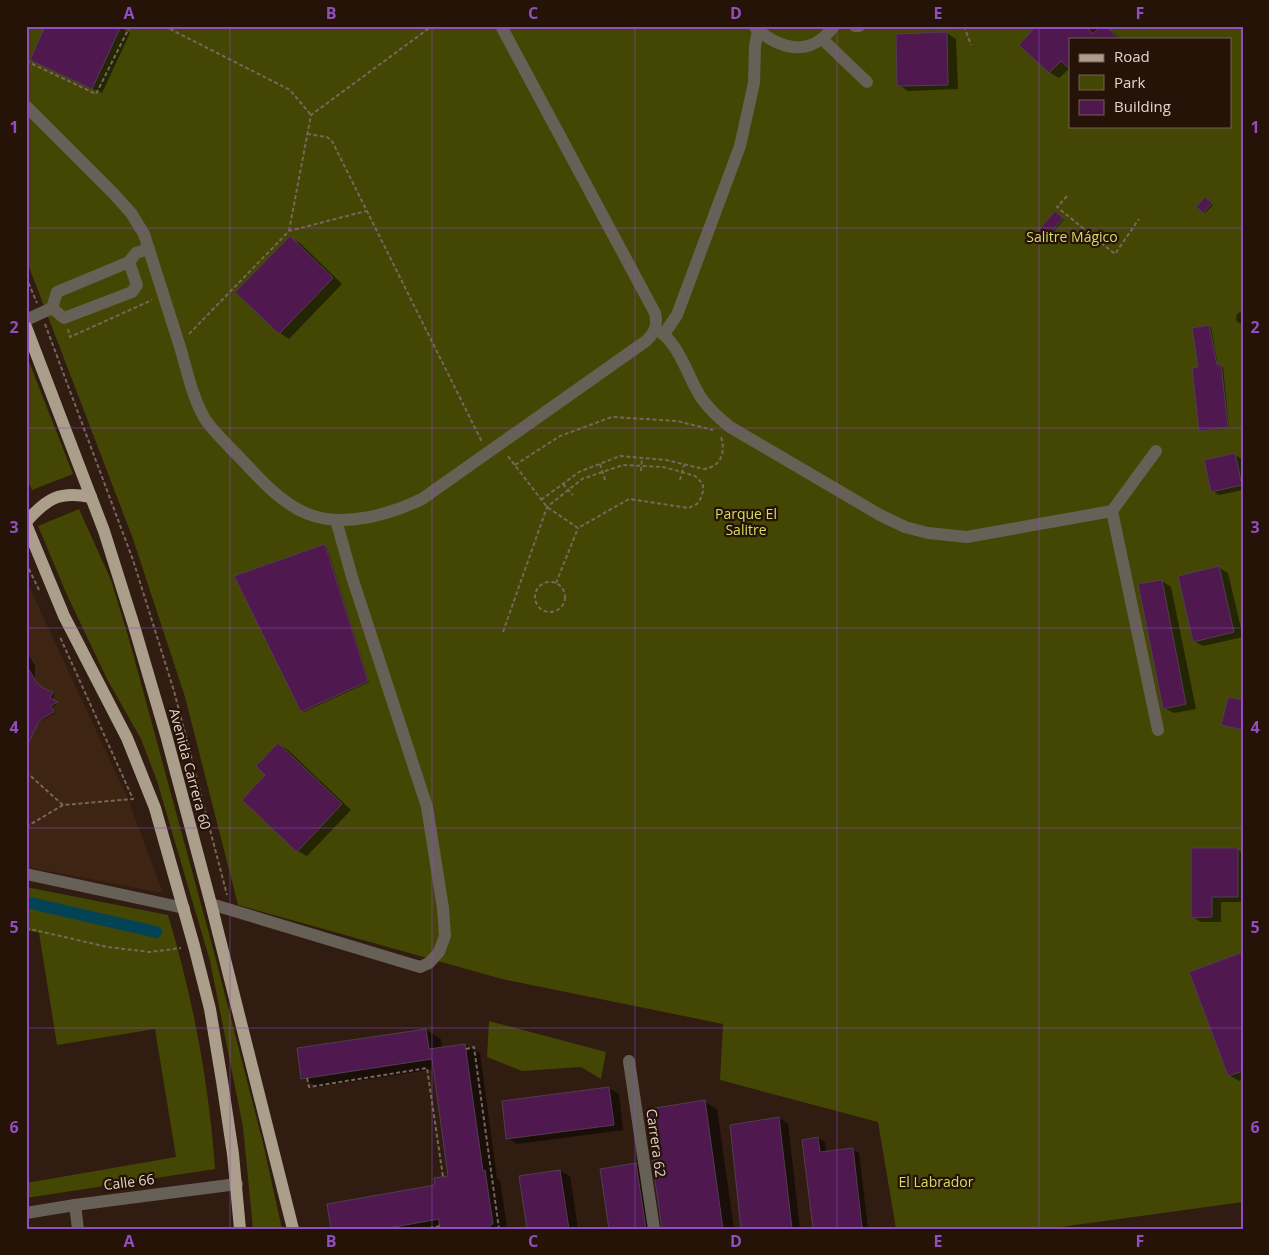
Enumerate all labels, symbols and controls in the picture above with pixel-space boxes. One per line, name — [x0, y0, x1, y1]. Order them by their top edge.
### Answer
text: A — [123, 2, 135, 24]
text: B — [326, 2, 336, 24]
text: C — [528, 2, 538, 24]
text: D — [730, 2, 742, 24]
text: E — [934, 2, 943, 24]
text: F — [1136, 2, 1144, 24]
legend — [1069, 38, 1232, 128]
text: Road — [1114, 46, 1150, 66]
text: Park — [1114, 72, 1145, 92]
text: Building — [1114, 96, 1171, 116]
text: 1 — [9, 116, 19, 138]
text: 1 — [1250, 116, 1260, 138]
park label: Salitre Mágico — [1026, 227, 1118, 246]
text: 2 — [9, 316, 19, 338]
text: 2 — [1250, 316, 1260, 338]
park label: Parque El Salitre — [715, 504, 777, 539]
text: 3 — [9, 516, 19, 538]
text: 3 — [1250, 516, 1260, 538]
street label: Avenida Carrera 60 — [165, 706, 216, 832]
text: 4 — [9, 716, 19, 738]
text: 4 — [1250, 716, 1260, 738]
text: 5 — [9, 916, 19, 938]
text: 5 — [1250, 916, 1260, 938]
street label: Carrera 62 — [642, 1107, 671, 1178]
text: 6 — [9, 1116, 19, 1138]
text: 6 — [1250, 1116, 1260, 1138]
street label: Calle 66 — [102, 1169, 155, 1194]
park label: El Labrador — [899, 1172, 974, 1191]
text: A — [123, 1230, 135, 1252]
text: B — [326, 1230, 336, 1252]
text: C — [528, 1230, 538, 1252]
text: D — [730, 1230, 742, 1252]
text: E — [934, 1230, 943, 1252]
text: F — [1136, 1230, 1144, 1252]

